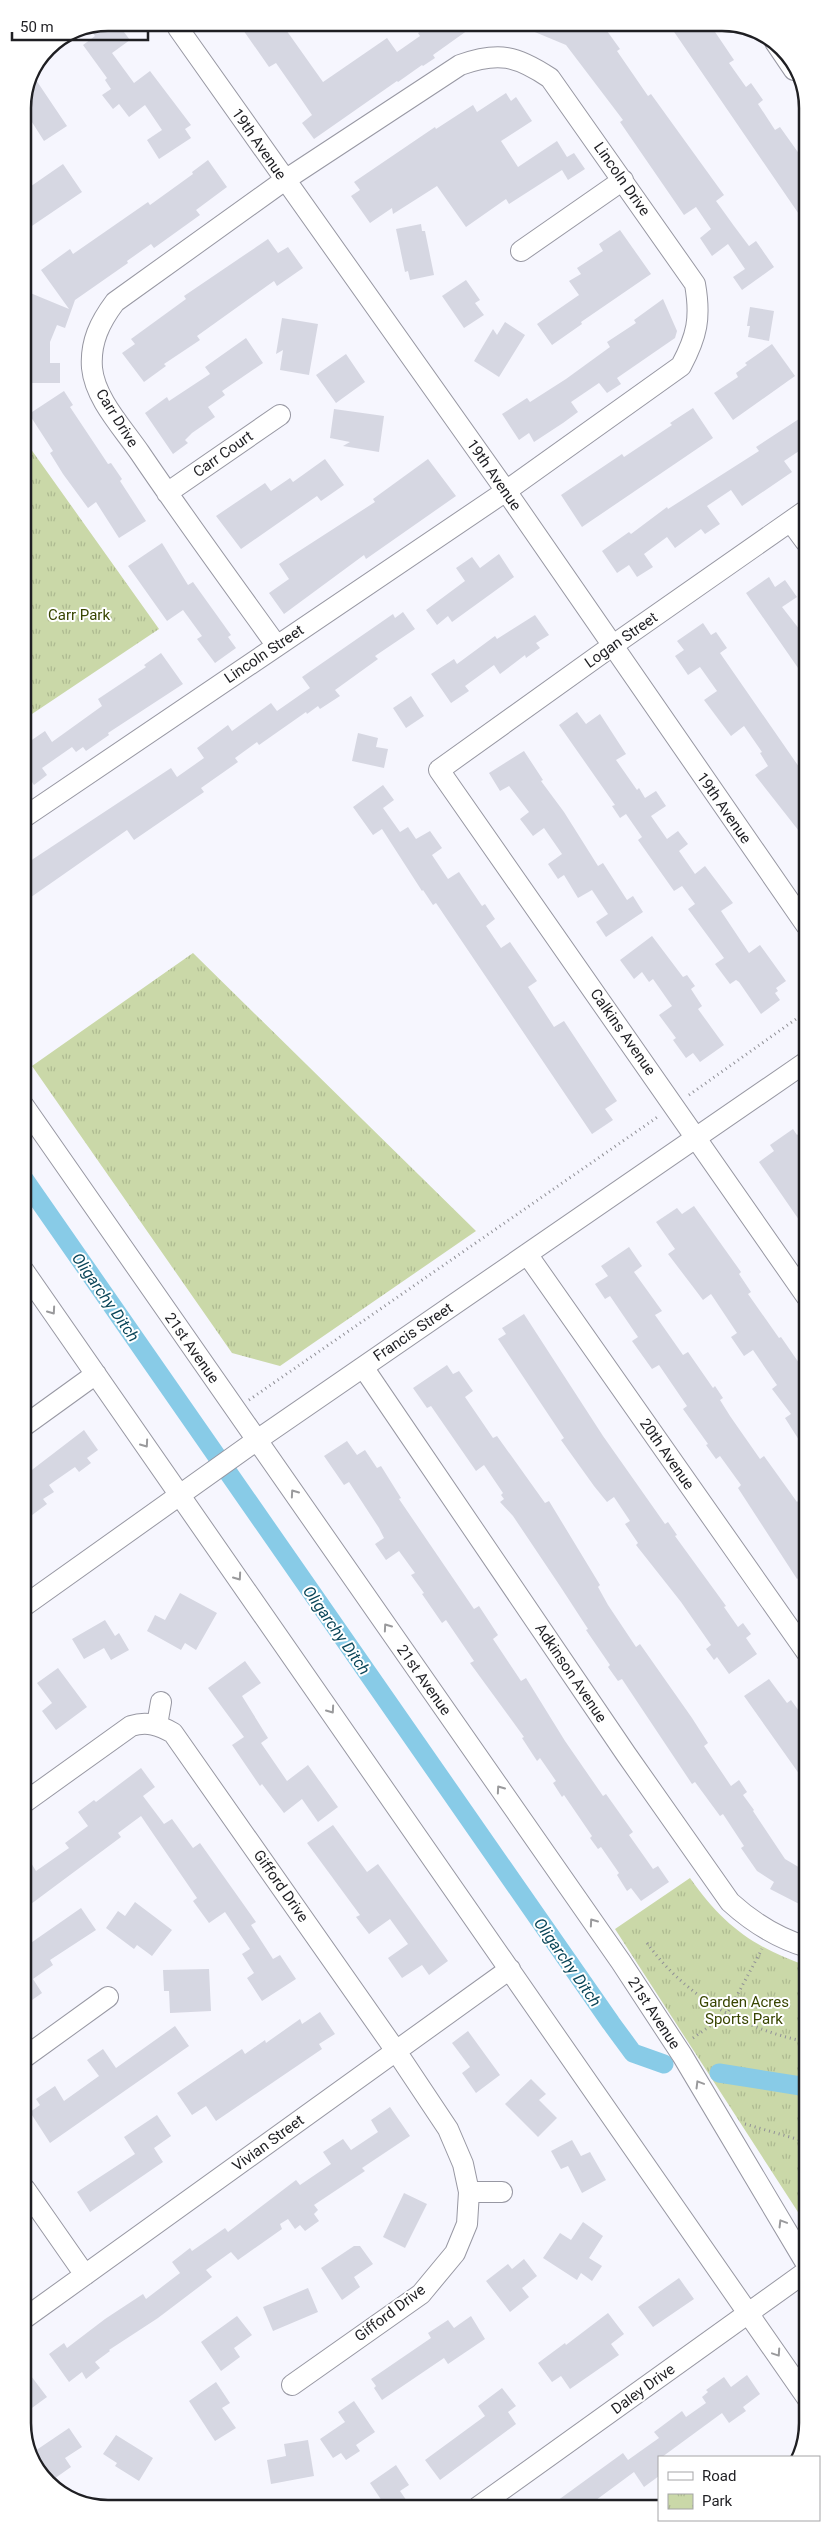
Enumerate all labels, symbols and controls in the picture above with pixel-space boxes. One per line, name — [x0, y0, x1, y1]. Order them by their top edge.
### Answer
scale bar — [12, 10, 149, 42]
text: 50 m — [20, 18, 54, 36]
street label: 19th Avenue — [228, 105, 290, 183]
street label: Lincoln Drive — [590, 139, 654, 219]
street label: Carr Drive — [92, 385, 142, 451]
street label: Carr Court — [190, 427, 256, 481]
street label: 19th Avenue — [463, 436, 525, 514]
park label: Carr Park — [48, 606, 110, 624]
street label: Logan Street — [581, 608, 661, 672]
street label: Lincoln Street — [221, 621, 307, 687]
street label: 19th Avenue — [693, 769, 755, 847]
street label: Calkins Avenue — [586, 985, 660, 1079]
water label: Oligarchy Ditch — [68, 1249, 143, 1345]
street label: Francis Street — [370, 1299, 456, 1365]
one-way arrow — [46, 1305, 55, 1314]
street label: 21st Avenue — [161, 1309, 223, 1387]
street label: 20th Avenue — [636, 1415, 698, 1493]
one-way arrow — [139, 1438, 148, 1448]
one-way arrow — [291, 1490, 300, 1499]
one-way arrow — [232, 1571, 241, 1581]
water label: Oligarchy Ditch — [299, 1582, 374, 1678]
street label: Adkinson Avenue — [531, 1620, 611, 1726]
one-way arrow — [384, 1623, 393, 1632]
street label: 21st Avenue — [393, 1641, 455, 1719]
one-way arrow — [325, 1705, 334, 1714]
one-way arrow — [497, 1785, 506, 1794]
street label: Gifford Drive — [250, 1847, 312, 1925]
water label: Oligarchy Ditch — [530, 1914, 605, 2010]
one-way arrow — [590, 1918, 599, 1928]
street label: 21st Avenue — [624, 1974, 684, 2052]
park label: Garden Acres Sports Park — [699, 1993, 789, 2028]
one-way arrow — [695, 2080, 705, 2089]
street label: Vivian Street — [229, 2111, 307, 2175]
one-way arrow — [779, 2219, 789, 2228]
street label: Gifford Drive — [351, 2281, 429, 2345]
one-way arrow — [771, 2347, 780, 2357]
street label: Daley Drive — [608, 2360, 678, 2418]
legend — [658, 2456, 820, 2521]
text: Road — [702, 2467, 736, 2485]
text: Park — [702, 2492, 733, 2510]

